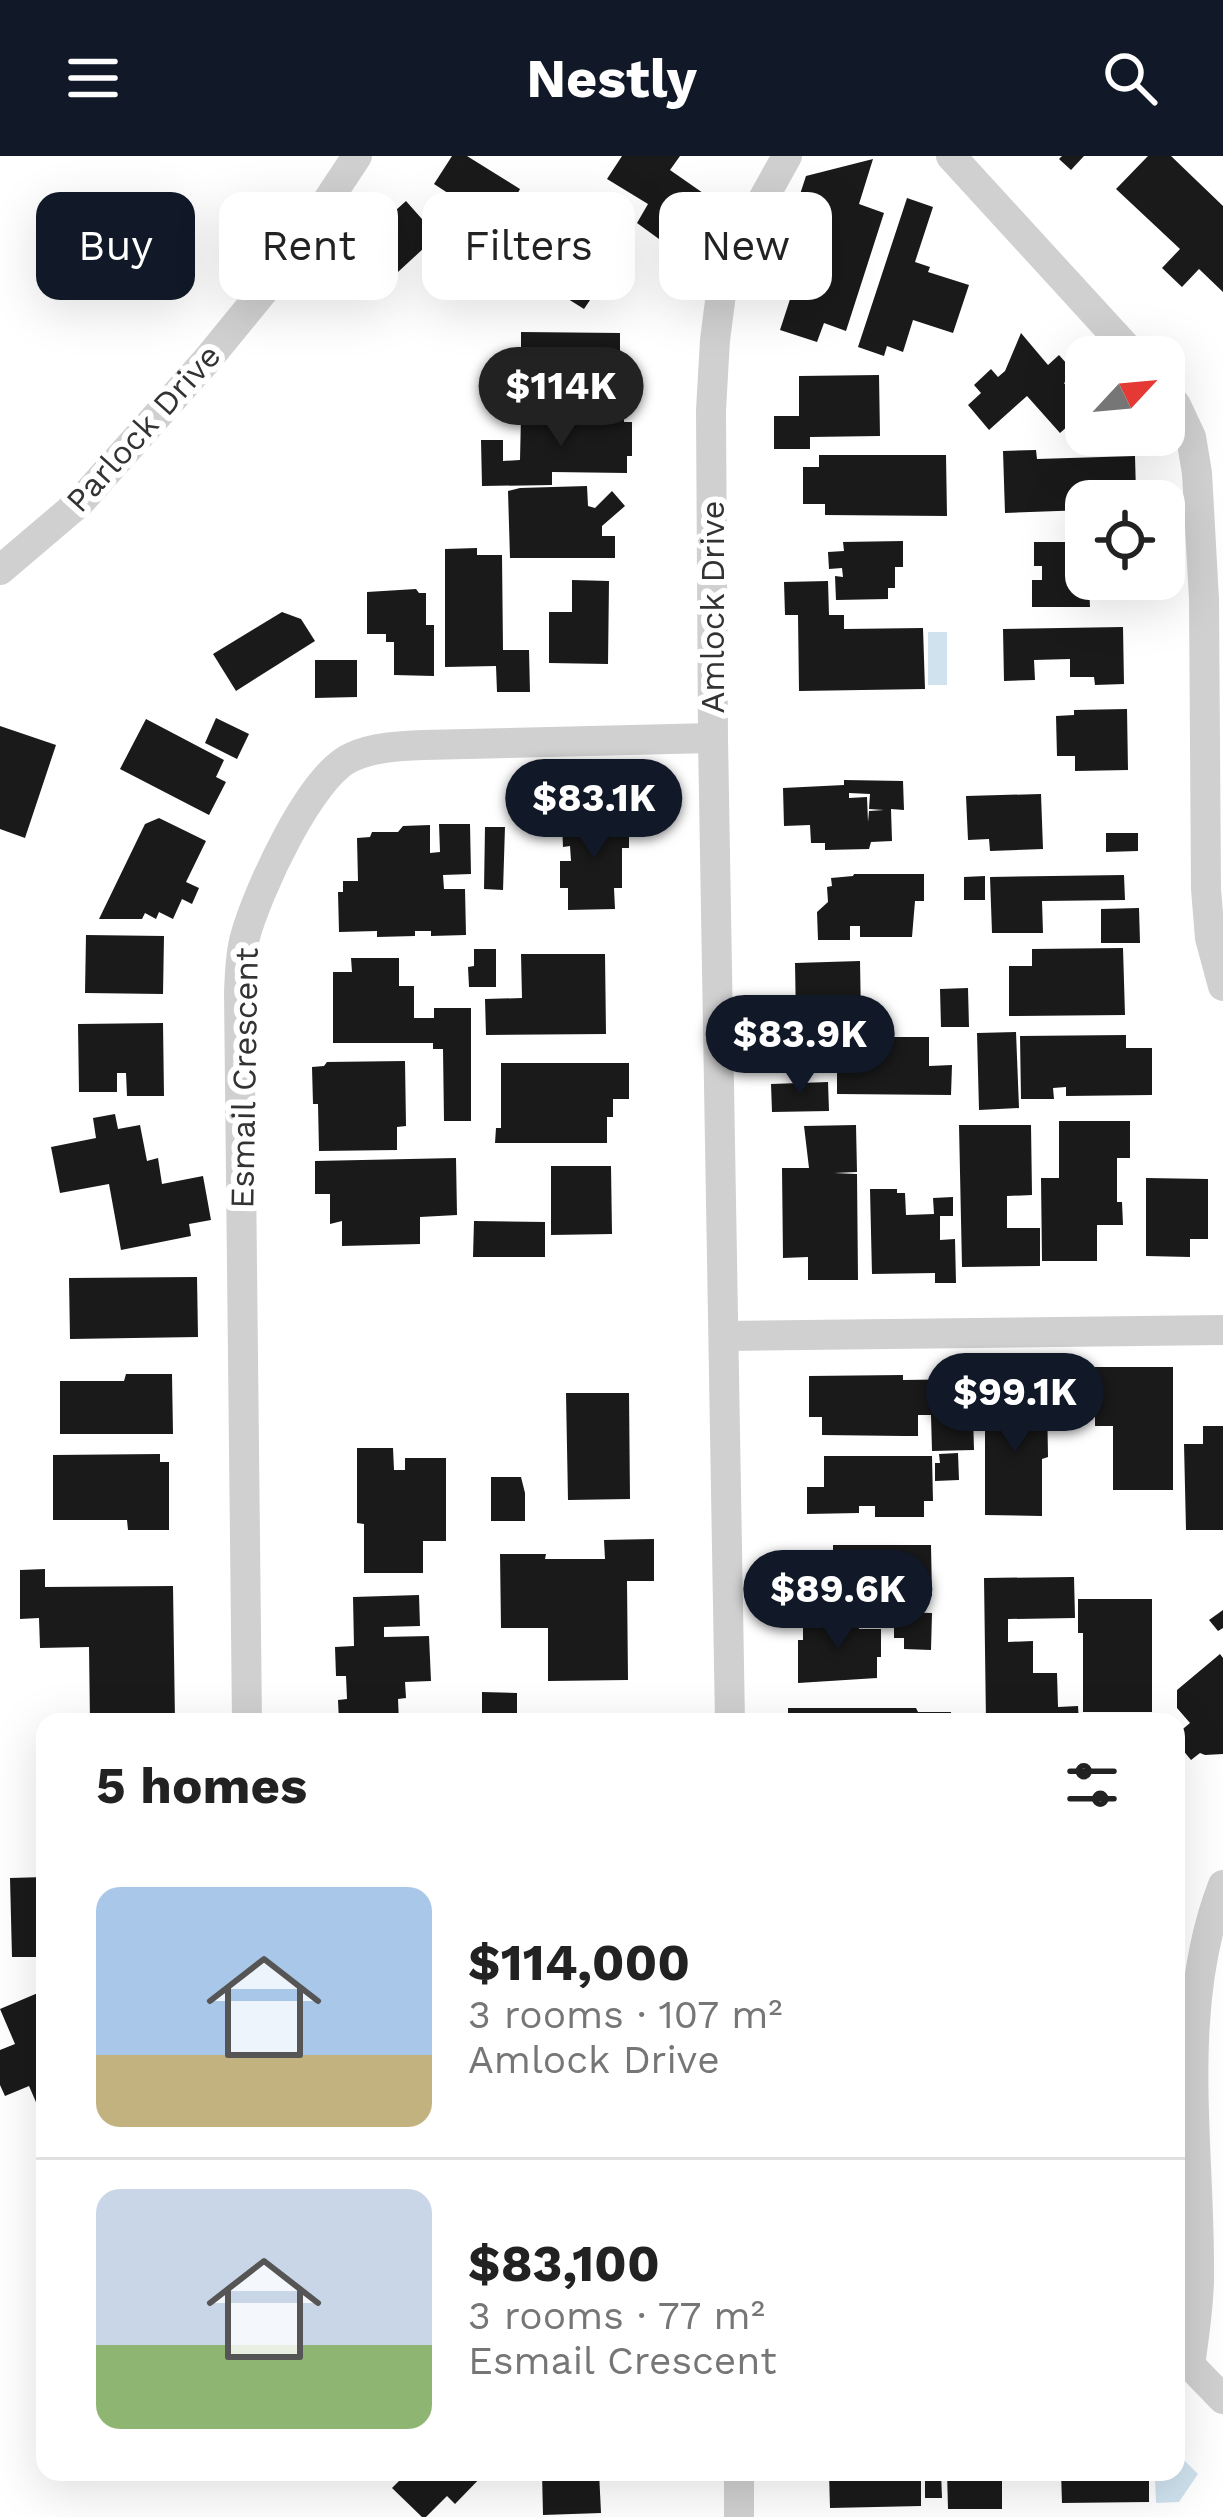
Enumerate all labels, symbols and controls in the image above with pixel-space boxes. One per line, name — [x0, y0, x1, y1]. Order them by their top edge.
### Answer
icon: menu — [60, 45, 126, 111]
icon: search — [1097, 45, 1163, 111]
text: Nestly — [526, 47, 697, 110]
chip: Buy — [36, 192, 195, 300]
chip: Rent — [219, 192, 398, 300]
chip: Filters — [422, 192, 635, 300]
chip: New — [659, 192, 832, 300]
street label: Parlock Drive — [58, 336, 228, 520]
north arrow — [1065, 336, 1185, 456]
map controls — [1065, 336, 1185, 600]
pin: $114K — [477, 347, 645, 449]
text: $114K — [506, 363, 616, 408]
button: locate — [1065, 480, 1185, 600]
street label: Amlock Drive — [693, 501, 732, 713]
pin: $83.1K — [496, 759, 692, 861]
text: $83.1K — [532, 775, 656, 820]
street label: Esmail Crescent — [222, 947, 266, 1209]
pin: $83.9K — [702, 995, 898, 1097]
text: $83.9K — [733, 1011, 867, 1056]
pin: $99.1K — [917, 1353, 1113, 1455]
text: $99.1K — [953, 1369, 1077, 1414]
pin: $89.6K — [740, 1550, 936, 1652]
text: $89.6K — [770, 1566, 906, 1611]
icon: filters — [1059, 1752, 1125, 1818]
text: 5 homes — [96, 1756, 307, 1815]
text: $114,000 — [468, 1933, 690, 1992]
icon: home — [192, 1935, 336, 2079]
text: 3 rooms · 107 m² — [468, 1992, 783, 2037]
text: Amlock Drive — [468, 2037, 720, 2082]
text: $83,100 — [468, 2234, 660, 2293]
icon: home — [192, 2237, 336, 2381]
text: 3 rooms · 77 m² — [468, 2293, 765, 2338]
text: Esmail Crescent — [468, 2338, 777, 2383]

